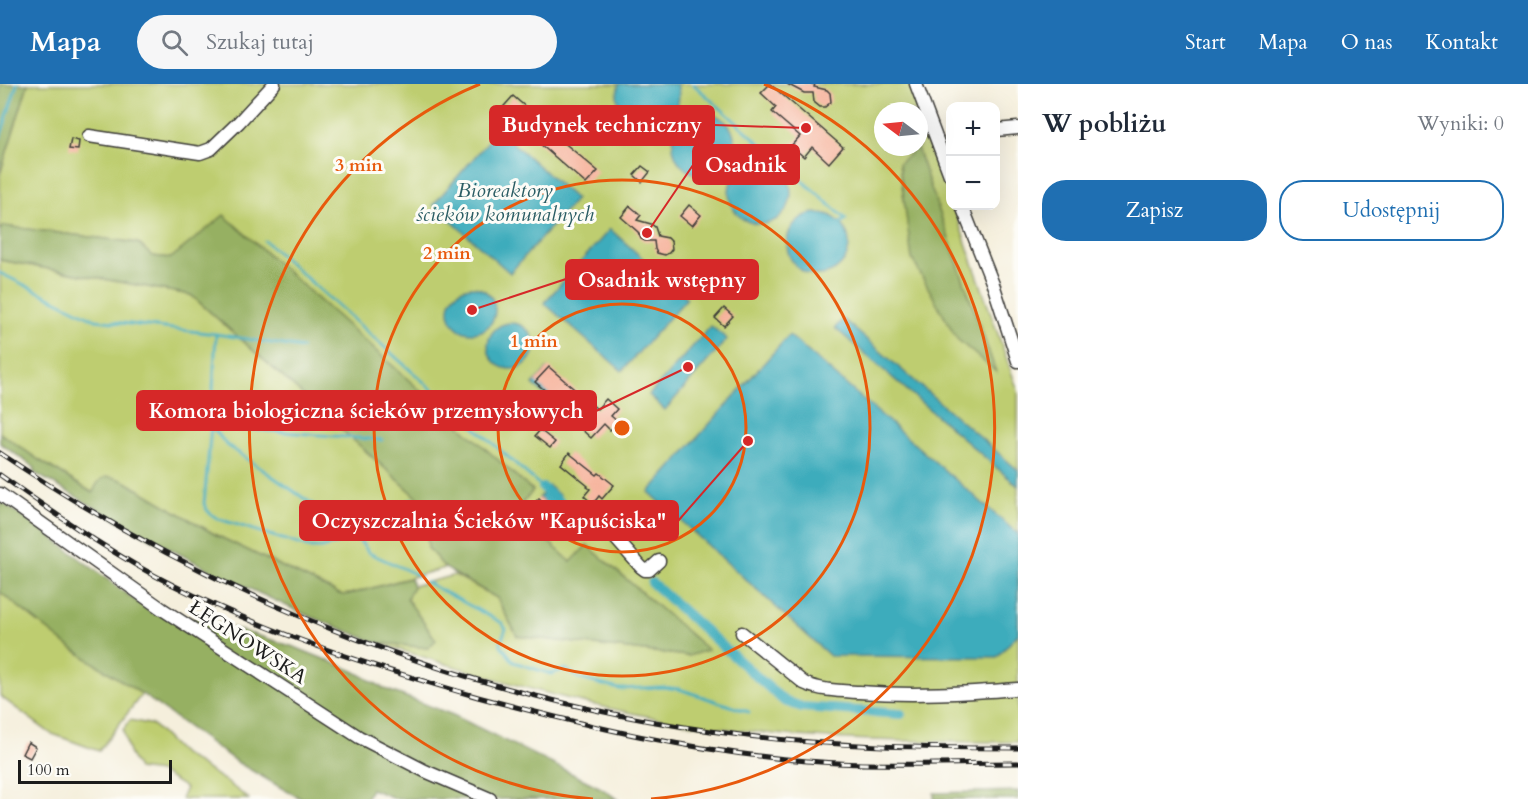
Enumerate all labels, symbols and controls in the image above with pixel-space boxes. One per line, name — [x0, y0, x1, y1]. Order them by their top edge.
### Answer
search box — [137, 15, 557, 69]
text: Mapa — [30, 23, 101, 61]
icon: search — [158, 26, 191, 59]
text: Szukaj tutaj — [206, 27, 314, 57]
text: Start — [1185, 28, 1226, 57]
text: Mapa — [1259, 28, 1308, 57]
text: O nas — [1341, 28, 1393, 57]
text: Kontakt — [1426, 28, 1498, 57]
north arrow — [874, 102, 928, 156]
map controls — [946, 102, 1000, 210]
button: + — [946, 102, 1000, 156]
callout: Budynek techniczny — [490, 106, 714, 145]
text: W pobliżu — [1042, 106, 1167, 141]
text: Wyniki: 0 — [1417, 110, 1504, 137]
text: Budynek techniczny — [502, 111, 702, 140]
callout: Osadnik — [693, 145, 799, 184]
text: Osadnik — [705, 151, 787, 180]
text: 3 min — [335, 153, 383, 178]
button: − — [946, 156, 1000, 210]
water label: Bioreaktory ścieków komunalnych — [416, 176, 594, 229]
button: Zapisz — [1042, 180, 1267, 241]
button: Udostępnij — [1279, 180, 1504, 241]
text: 2 min — [423, 241, 471, 266]
callout: Osadnik wstępny — [566, 260, 758, 299]
text: Osadnik wstępny — [578, 266, 746, 295]
text: 1 min — [510, 329, 558, 354]
callout: Komora biologiczna ścieków przemysłowych — [137, 391, 596, 430]
text: Komora biologiczna ścieków przemysłowych — [149, 397, 583, 426]
centre of rings — [612, 418, 632, 438]
callout: Oczyszczalnia Ścieków "Kapuściska" — [300, 501, 678, 540]
text: Oczyszczalnia Ścieków "Kapuściska" — [312, 507, 666, 536]
street label: ŁĘGNOWSKA — [184, 594, 313, 691]
scale bar — [18, 757, 172, 784]
text: 100 m — [27, 759, 69, 781]

